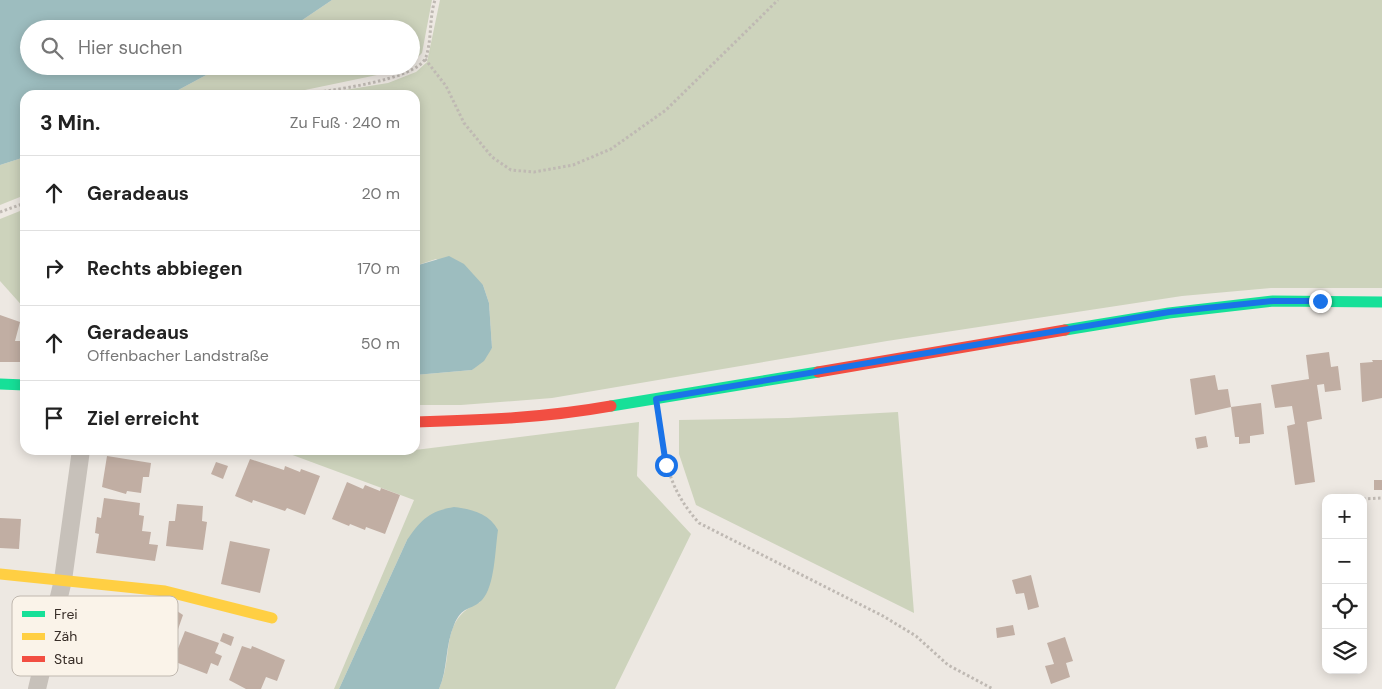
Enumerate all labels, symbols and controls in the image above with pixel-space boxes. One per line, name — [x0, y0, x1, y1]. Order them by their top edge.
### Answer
search box — [20, 20, 420, 75]
icon: search — [38, 34, 66, 62]
text: Hier suchen — [78, 35, 182, 60]
text: 3 Min. — [40, 109, 100, 137]
text: Zu Fuß · 240 m — [290, 112, 400, 133]
icon: ahead — [40, 179, 68, 207]
text: Geradeaus — [87, 181, 189, 206]
text: 20 m — [361, 183, 400, 204]
icon: right — [40, 254, 68, 282]
text: Rechts abbiegen — [87, 256, 242, 281]
text: 170 m — [357, 258, 400, 279]
route end — [1309, 290, 1332, 313]
text: Geradeaus — [87, 320, 189, 345]
icon: ahead — [40, 329, 68, 357]
text: 50 m — [361, 333, 400, 354]
text: Offenbacher Landstraße — [87, 345, 269, 366]
icon: arrive — [40, 404, 68, 432]
text: Ziel erreicht — [87, 406, 199, 431]
route start — [655, 454, 678, 477]
map controls — [1322, 494, 1367, 674]
button: + — [1322, 494, 1367, 539]
button: − — [1322, 539, 1367, 584]
button: locate — [1322, 584, 1367, 629]
legend — [12, 596, 178, 676]
text: Frei — [54, 605, 78, 623]
text: Zäh — [54, 627, 77, 645]
button: layers — [1322, 629, 1367, 674]
text: Stau — [54, 650, 83, 668]

